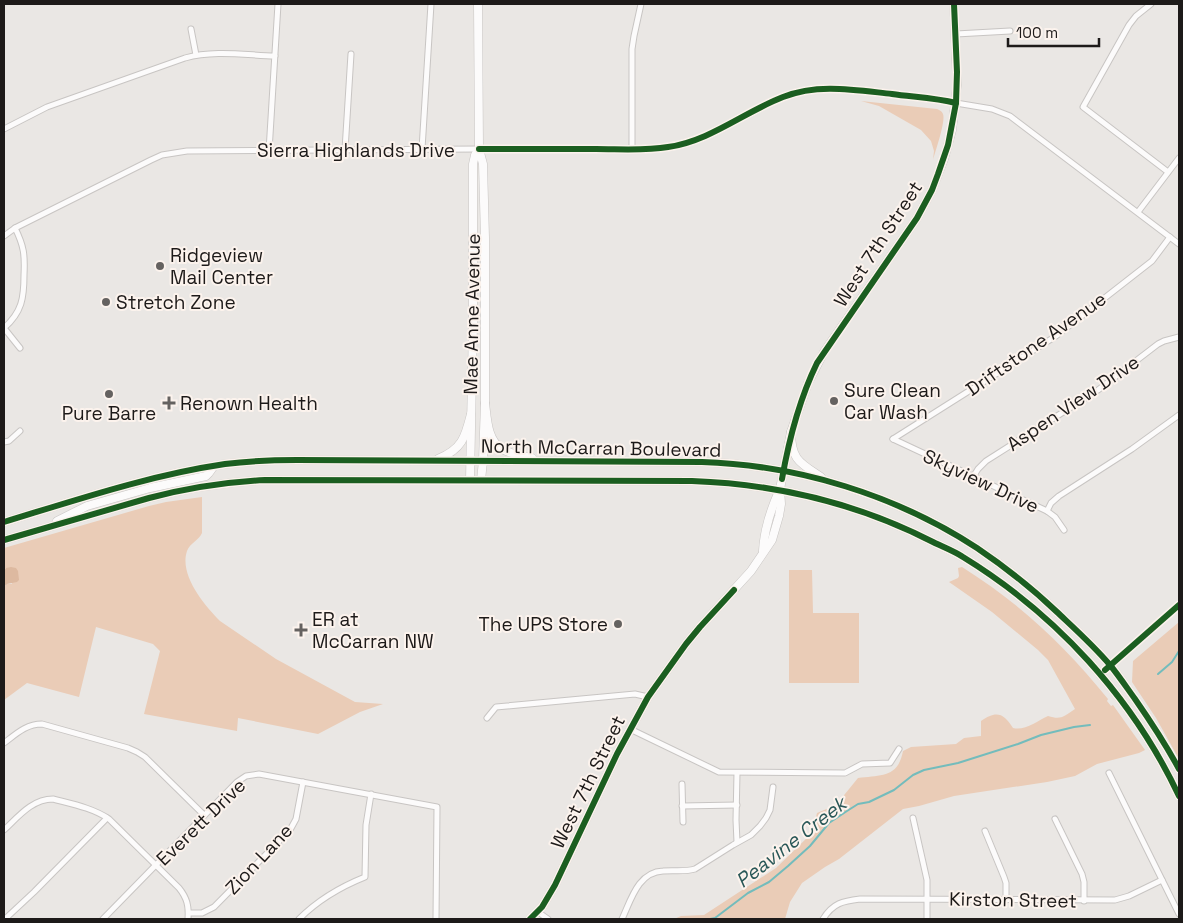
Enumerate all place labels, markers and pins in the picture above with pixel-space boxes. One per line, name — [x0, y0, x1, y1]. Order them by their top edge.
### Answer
place label: Ridgeview Mail Center — [170, 243, 273, 290]
marker: Ridgeview Mail Center — [154, 260, 166, 272]
place label: Stretch Zone — [116, 290, 236, 315]
marker: Stretch Zone — [100, 296, 112, 308]
place label: Sure Clean Car Wash — [844, 378, 941, 425]
marker: Pure Barre — [103, 388, 115, 400]
place label: Renown Health — [180, 391, 318, 416]
marker: Sure Clean Car Wash — [828, 395, 840, 407]
marker: Renown Health — [162, 396, 176, 410]
place label: Pure Barre — [62, 401, 156, 426]
place label: ER at McCarran NW — [312, 607, 434, 654]
place label: The UPS Store — [479, 612, 608, 637]
marker: The UPS Store — [612, 618, 624, 630]
marker: ER at McCarran NW — [294, 623, 308, 637]

